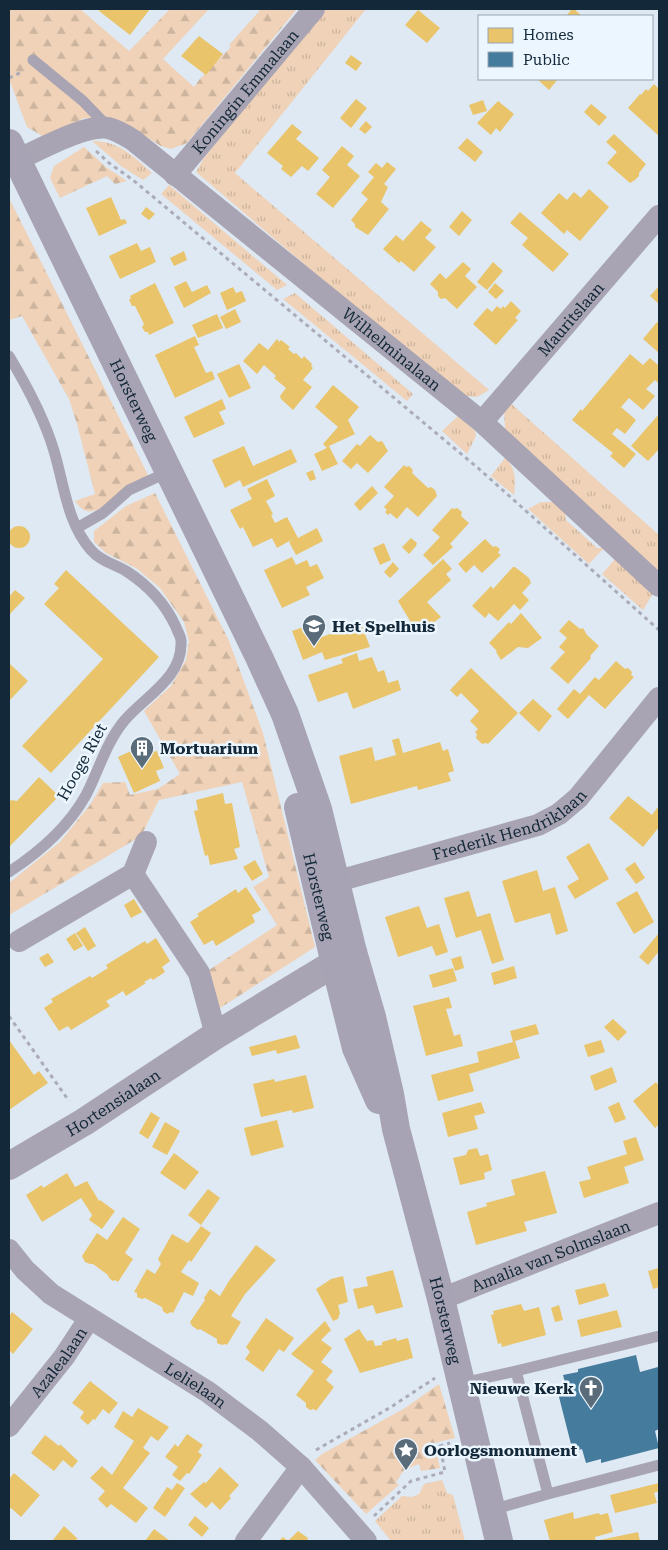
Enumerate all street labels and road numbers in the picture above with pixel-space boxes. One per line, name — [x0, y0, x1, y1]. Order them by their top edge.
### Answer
street label: Koningin Emmalaan — [188, 25, 302, 157]
street label: Mauritslaan — [534, 278, 608, 360]
street label: Wilhelminalaan — [339, 304, 445, 395]
street label: Horsterweg — [106, 356, 163, 445]
street label: Hooge Riet — [53, 720, 111, 804]
street label: Frederik Hendriklaan — [430, 786, 591, 864]
street label: Horsterweg — [300, 851, 339, 943]
street label: Hortensialaan — [63, 1065, 164, 1140]
street label: Amalia van Solmslaan — [469, 1216, 633, 1296]
street label: Horsterweg — [426, 1274, 466, 1367]
street label: Azalealaan — [26, 1323, 91, 1401]
street label: Lelielaan — [161, 1358, 230, 1412]

